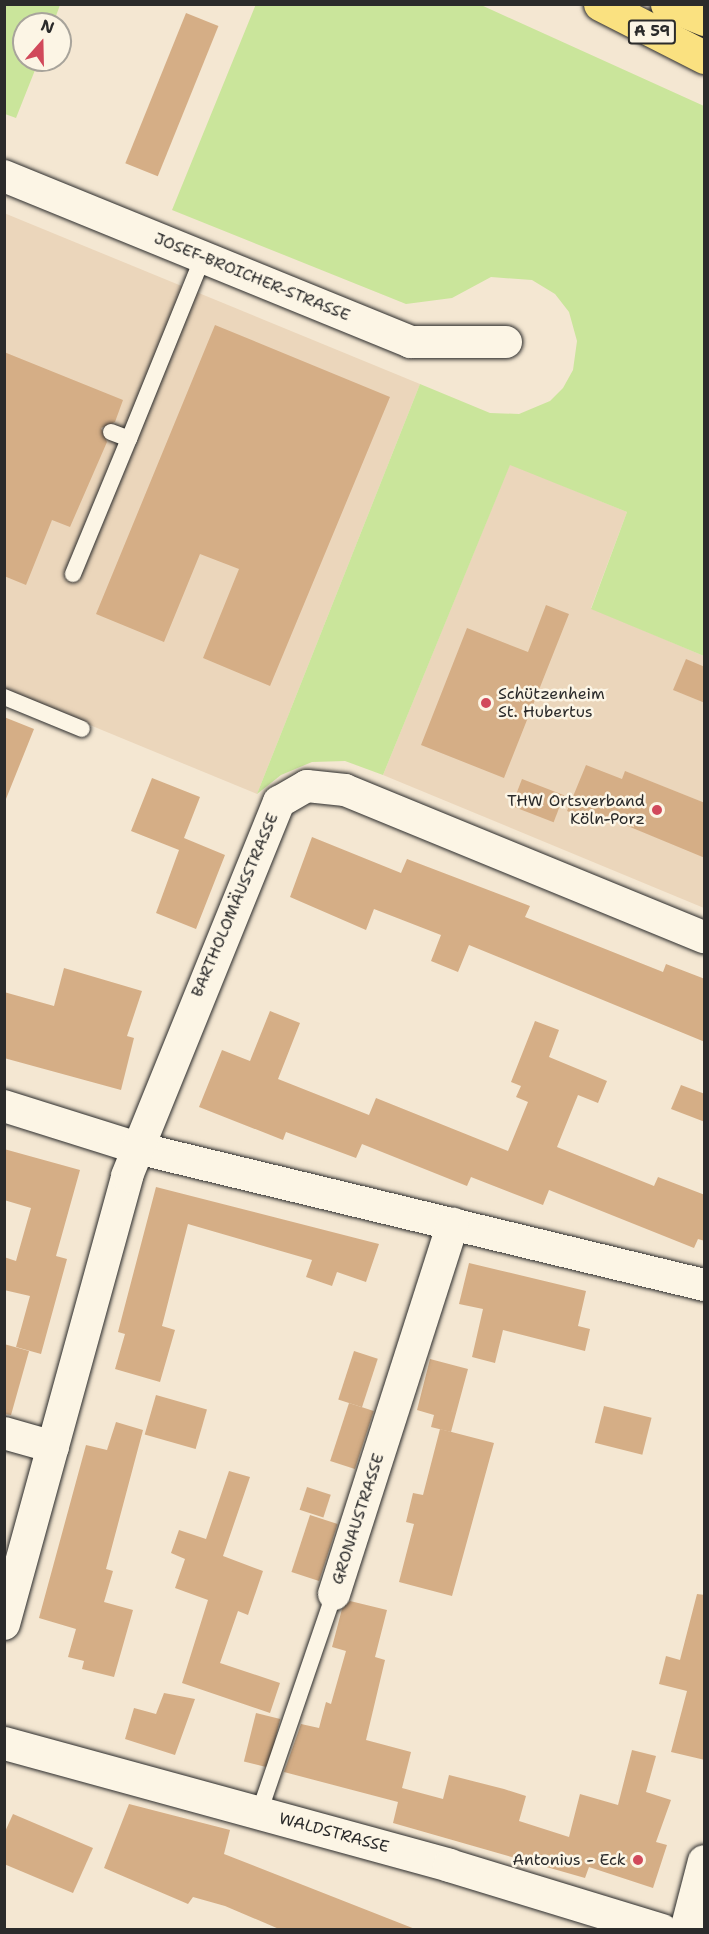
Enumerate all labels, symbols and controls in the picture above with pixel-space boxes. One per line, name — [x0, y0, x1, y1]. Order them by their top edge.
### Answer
north arrow — [12, 12, 72, 72]
text: N — [38, 14, 57, 39]
road number: A 59 — [626, 20, 678, 44]
street label: JOSEF-BROICHER-STRASSE — [151, 229, 353, 325]
place label: Schützenheim St. Hubertus — [498, 684, 605, 722]
marker: Schützenheim St. Hubertus — [479, 696, 493, 710]
place label: THW Ortsverband Köln-Porz — [507, 791, 645, 829]
marker: THW Ortsverband Köln-Porz — [650, 803, 664, 817]
street label: BARTHOLOMÄUSSTRASSE — [187, 810, 283, 1000]
street label: GRONAUSTRASSE — [328, 1451, 388, 1587]
street label: WALDSTRASSE — [277, 1809, 391, 1857]
place label: Antonius - Eck — [512, 1850, 626, 1870]
marker: Antonius - Eck — [631, 1853, 645, 1867]

